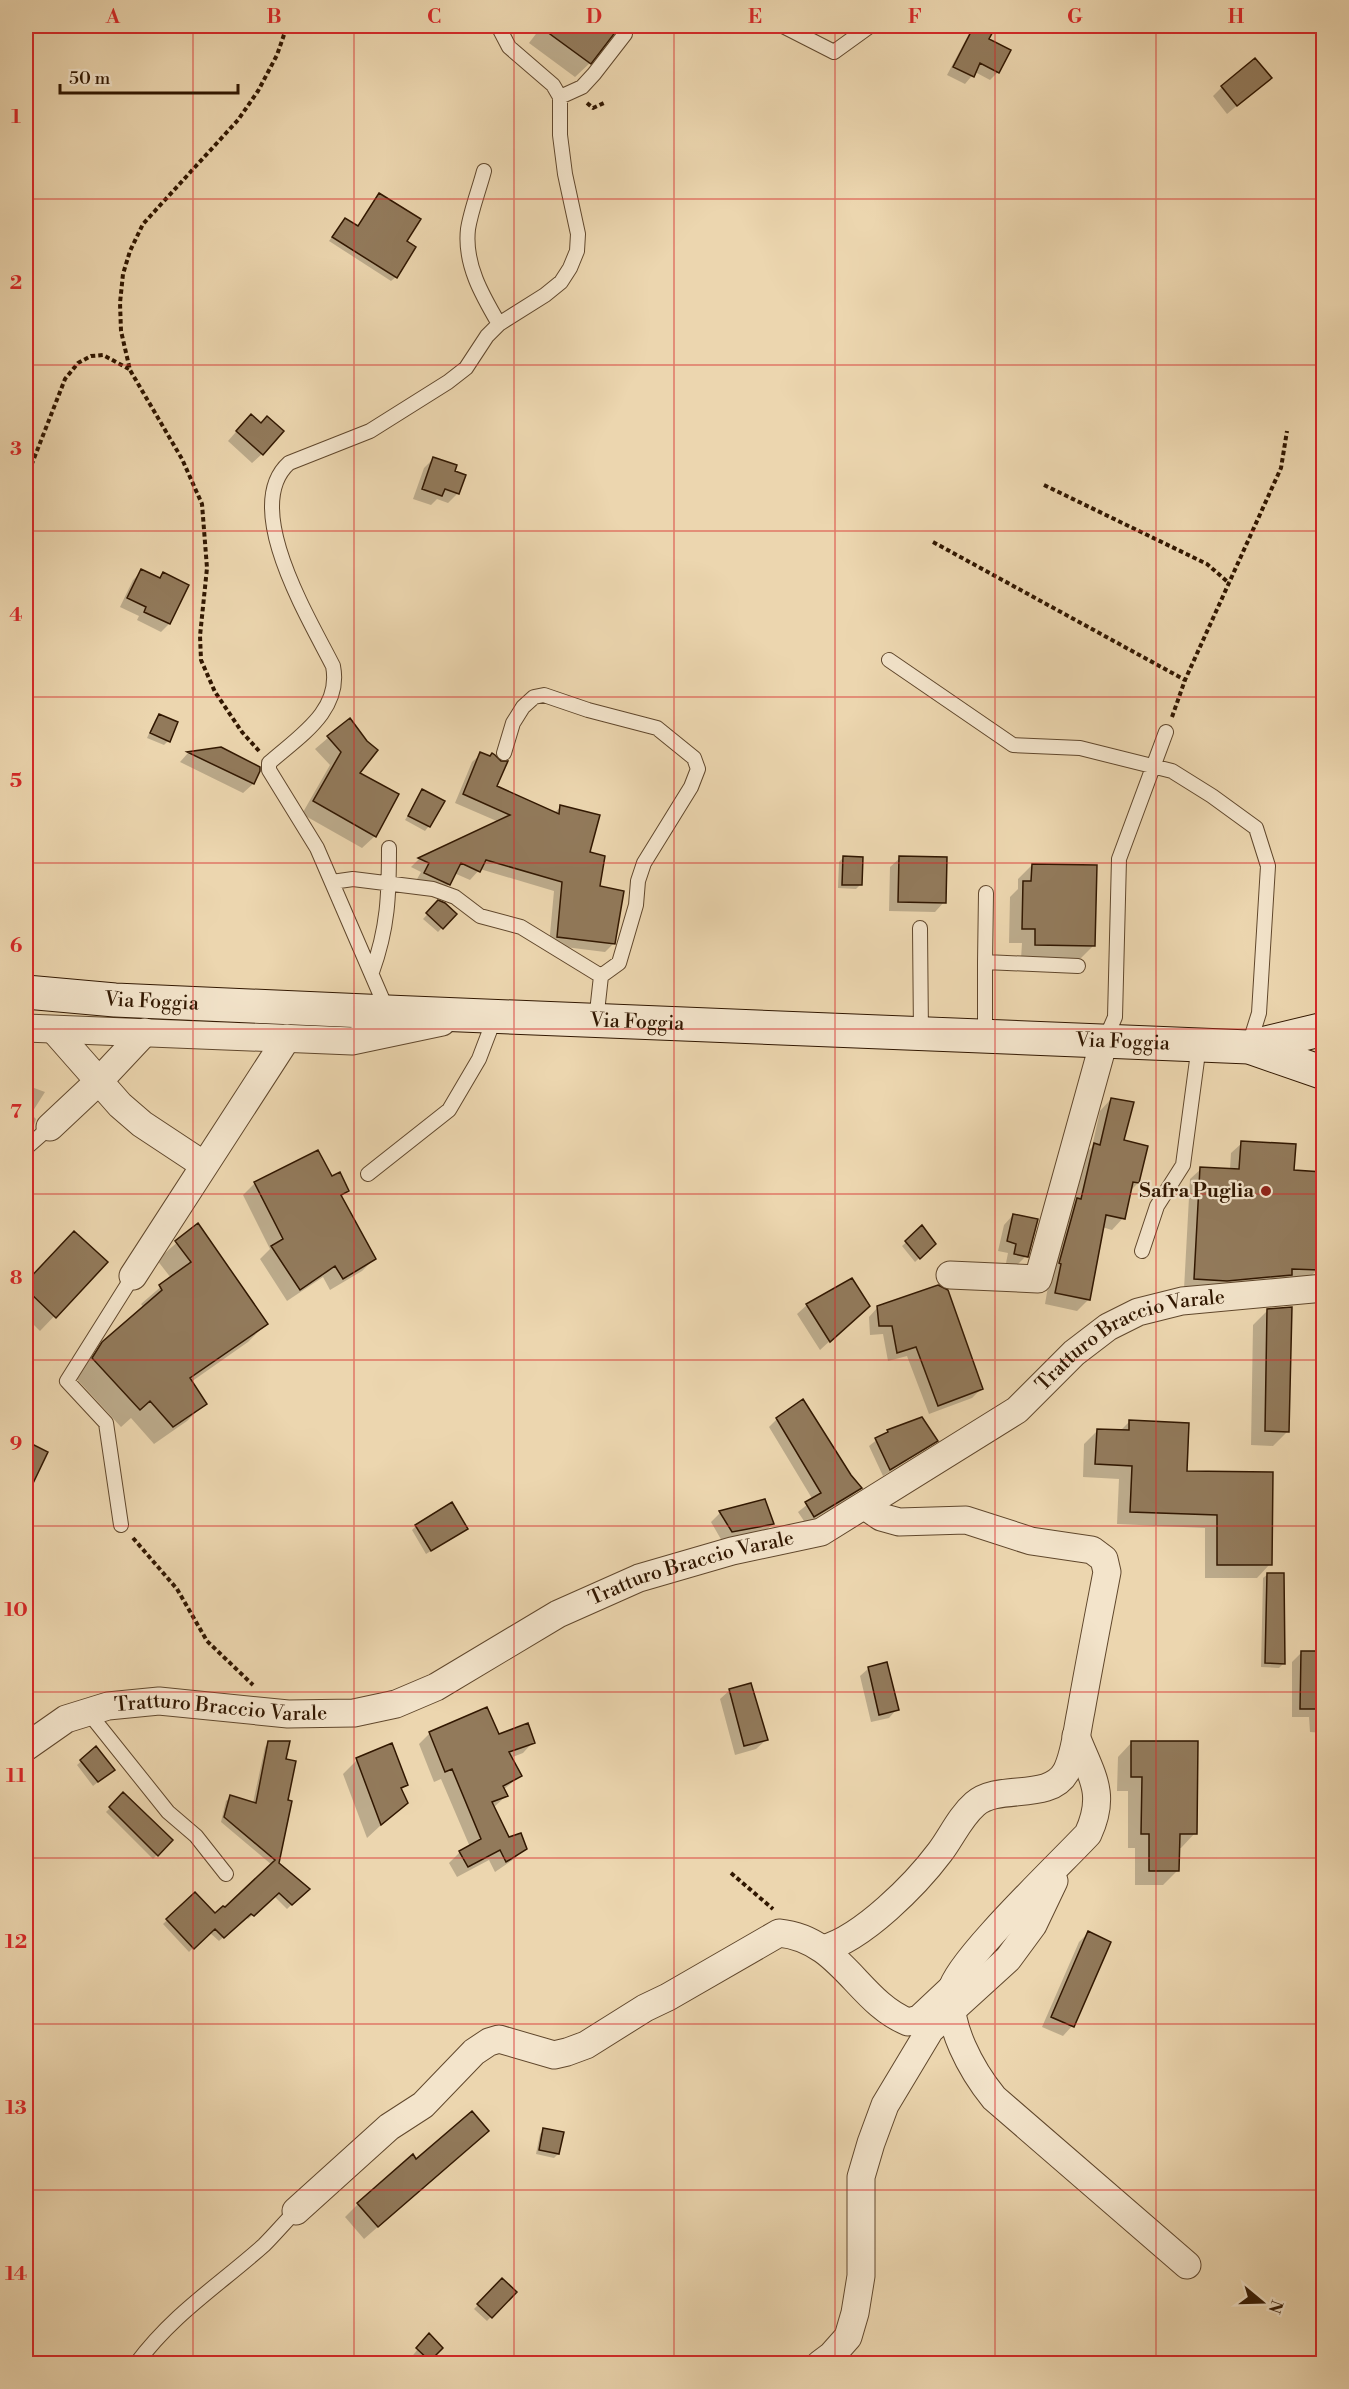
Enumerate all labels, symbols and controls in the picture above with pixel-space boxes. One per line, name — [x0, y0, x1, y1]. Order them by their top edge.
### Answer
text: A — [105, 5, 121, 30]
text: B — [266, 5, 282, 30]
text: C — [427, 5, 441, 30]
text: D — [586, 5, 602, 30]
text: E — [748, 5, 762, 30]
text: F — [908, 5, 922, 30]
text: G — [1067, 5, 1083, 30]
text: H — [1228, 5, 1245, 30]
scale bar — [60, 57, 238, 95]
text: 50 m — [69, 67, 111, 90]
text: 1 — [11, 105, 21, 130]
text: 2 — [10, 271, 22, 296]
text: 3 — [10, 437, 22, 462]
text: 4 — [9, 603, 23, 628]
text: 5 — [10, 769, 22, 794]
text: 6 — [10, 934, 23, 959]
street label: Via Foggia — [102, 987, 200, 1016]
street label: Via Foggia — [588, 1008, 686, 1037]
street label: Via Foggia — [1074, 1027, 1171, 1056]
text: 7 — [10, 1100, 22, 1125]
place label: Safra Puglia — [1139, 1179, 1254, 1204]
marker: Safra Puglia — [1259, 1184, 1273, 1198]
text: 8 — [10, 1266, 23, 1291]
street label: Tratturo Braccio Varale — [1030, 1285, 1226, 1397]
text: 9 — [10, 1432, 22, 1457]
street label: Tratturo Braccio Varale — [585, 1526, 796, 1611]
text: 10 — [4, 1598, 28, 1623]
street label: Tratturo Braccio Varale — [113, 1688, 327, 1727]
text: 11 — [6, 1764, 26, 1789]
text: 12 — [5, 1930, 27, 1955]
text: 13 — [5, 2096, 27, 2121]
text: 14 — [5, 2262, 27, 2287]
north arrow — [1232, 2272, 1292, 2332]
text: N — [1264, 2297, 1287, 2316]

